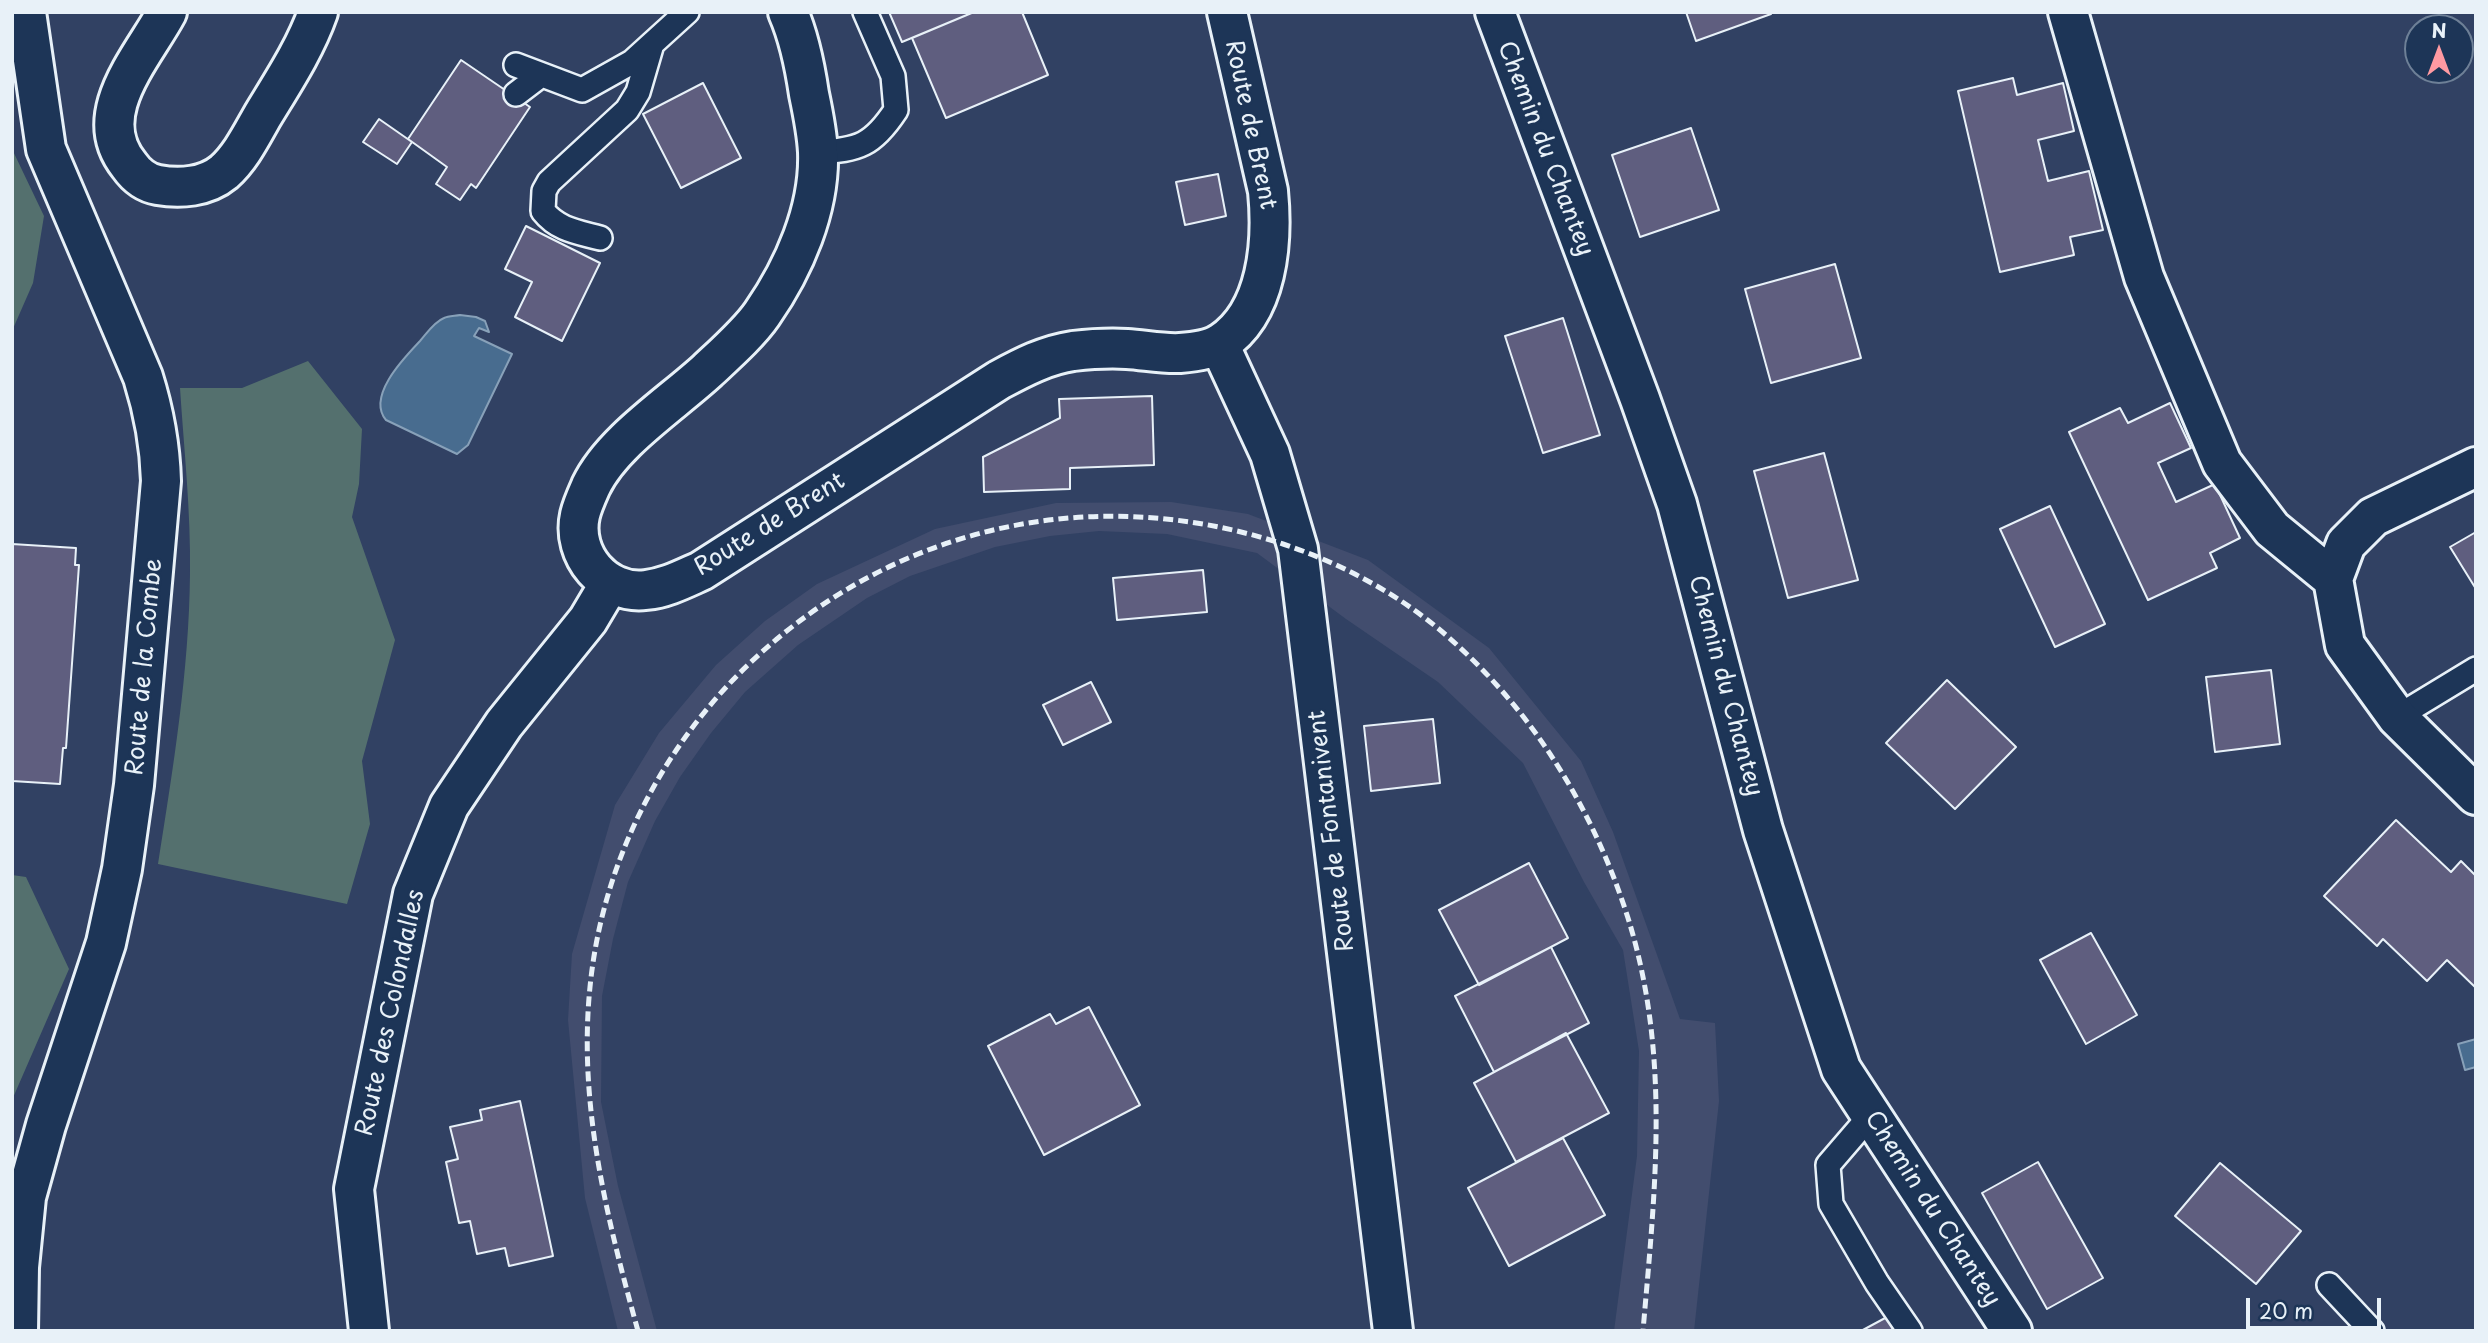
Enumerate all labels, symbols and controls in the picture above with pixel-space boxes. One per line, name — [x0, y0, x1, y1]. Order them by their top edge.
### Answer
north arrow — [2404, 14, 2474, 84]
text: N — [2431, 16, 2447, 44]
street label: Route de Brent — [1218, 38, 1282, 212]
street label: Chemin du Chantey — [1491, 38, 1599, 260]
street label: Route de Brent — [689, 467, 851, 583]
street label: Route de la Combe — [121, 557, 169, 777]
street label: Chemin du Chantey — [1682, 572, 1768, 800]
street label: Route de Fontanivent — [1303, 709, 1361, 953]
street label: Route des Colondalles — [351, 887, 431, 1139]
street label: Chemin du Chantey — [1858, 1106, 2006, 1312]
scale bar — [2250, 1284, 2385, 1328]
text: 20 m — [2259, 1294, 2313, 1326]

